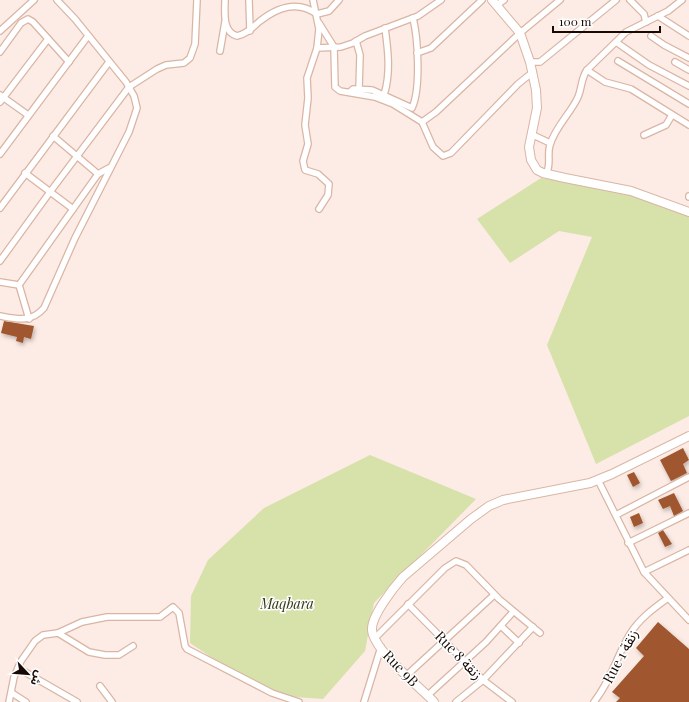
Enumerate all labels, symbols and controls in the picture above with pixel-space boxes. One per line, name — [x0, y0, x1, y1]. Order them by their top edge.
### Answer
scale bar — [553, 8, 660, 34]
text: 100 m — [559, 13, 592, 29]
park label: Maqbara — [259, 594, 314, 613]
street label: Rue 1 زنقة — [598, 626, 642, 686]
street label: Rue 8 زنقة — [431, 627, 487, 683]
street label: Rue 9B — [379, 646, 423, 690]
north arrow — [8, 654, 48, 694]
text: ش — [27, 669, 47, 689]

